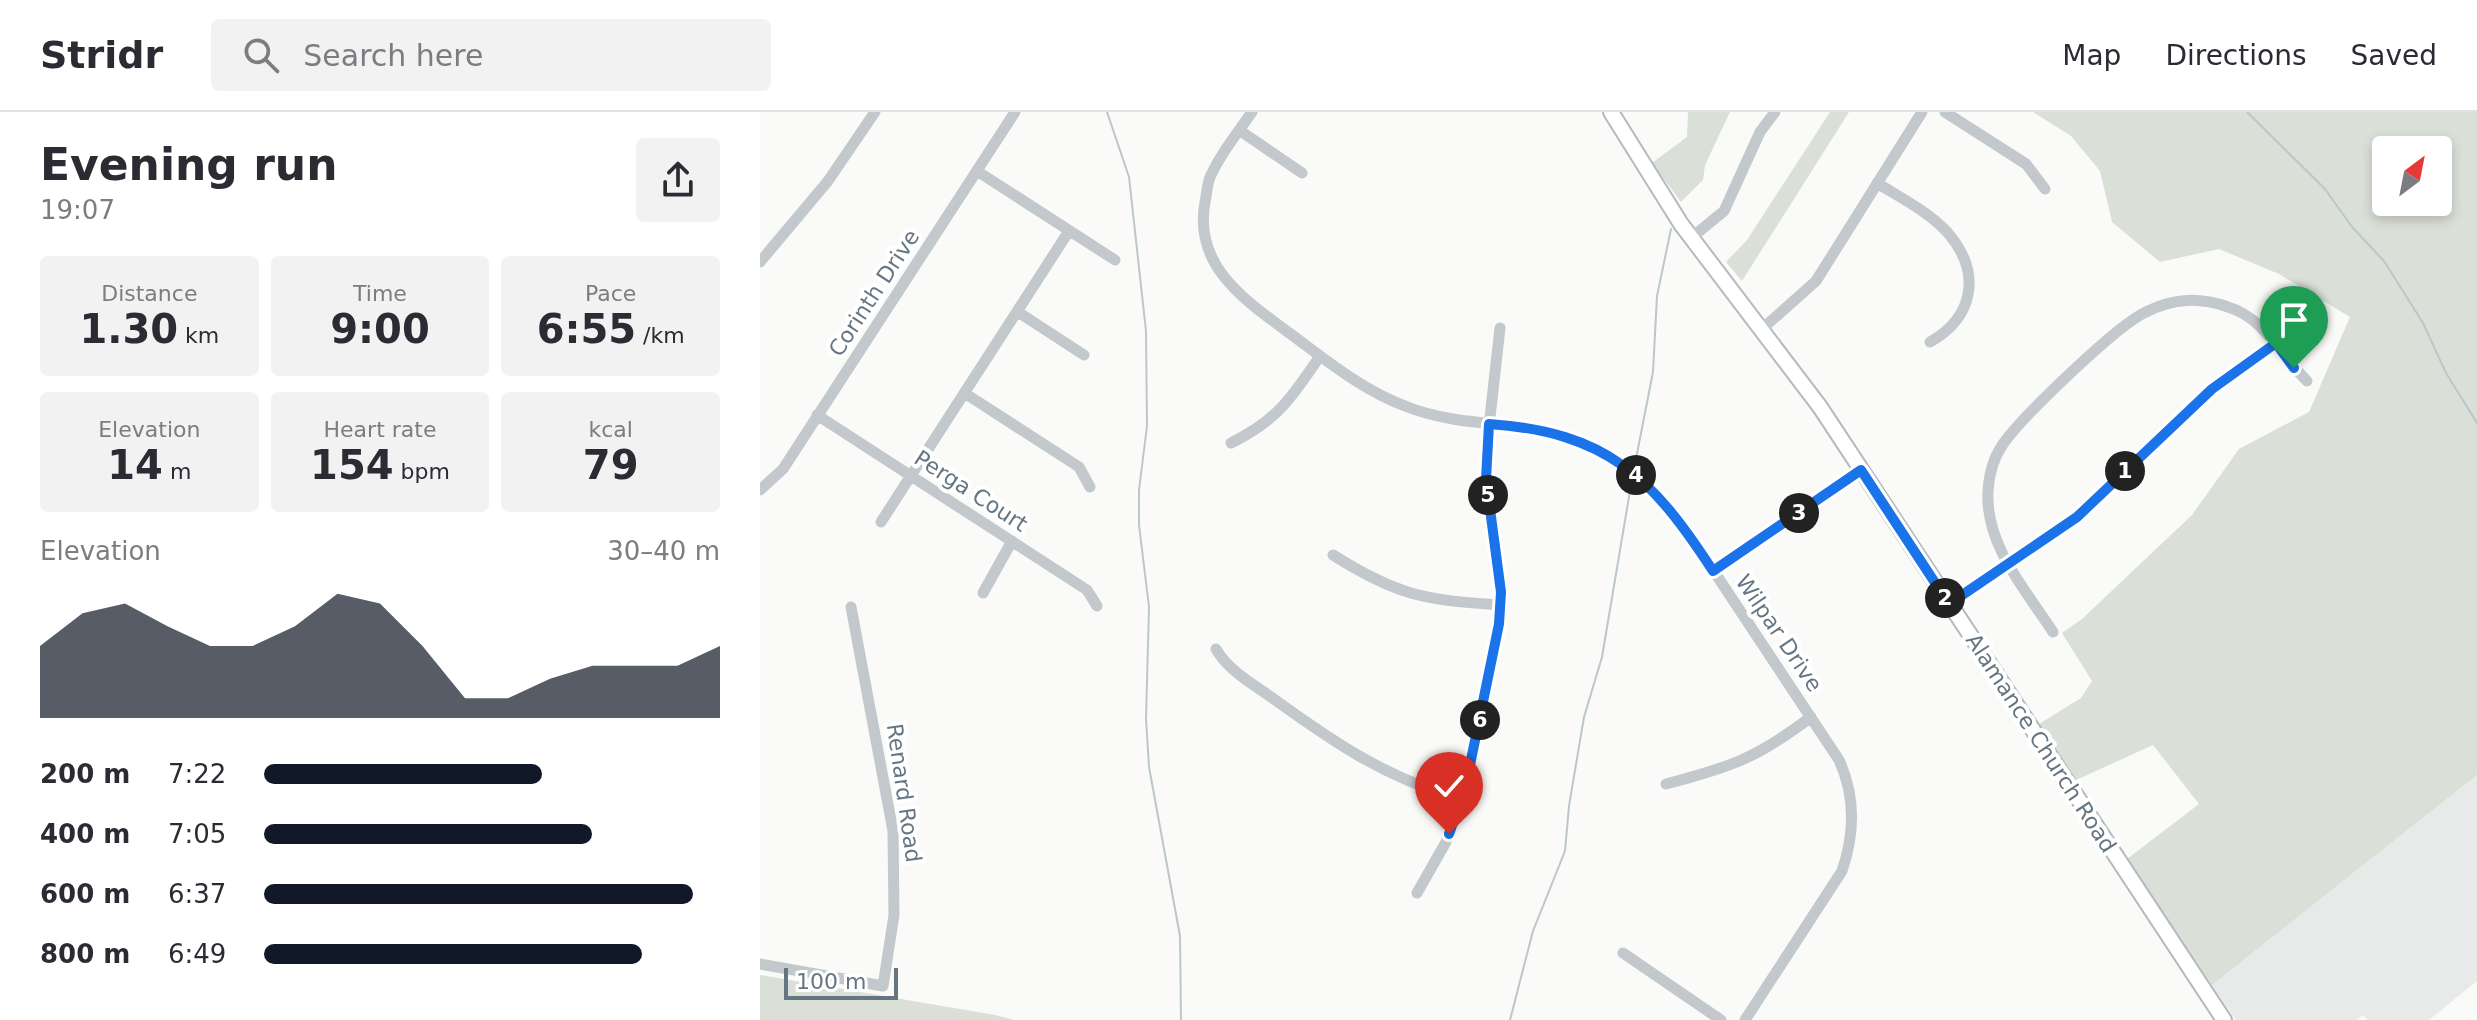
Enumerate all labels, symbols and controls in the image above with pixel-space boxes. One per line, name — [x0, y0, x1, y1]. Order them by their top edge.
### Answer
search box — [211, 19, 771, 91]
text: Stridr — [40, 33, 163, 77]
icon: search — [239, 33, 283, 77]
text: Search here — [303, 38, 483, 73]
text: Map — [2062, 39, 2121, 72]
text: Directions — [2165, 39, 2306, 72]
text: Saved — [2350, 39, 2437, 72]
north arrow — [2372, 136, 2452, 216]
map controls — [2372, 136, 2452, 216]
button: share — [636, 138, 720, 222]
text: Evening run — [40, 139, 337, 190]
text: 19:07 — [40, 195, 115, 225]
street label: Corinth Drive — [824, 225, 924, 361]
text: Distance — [101, 281, 197, 306]
text: Time — [353, 281, 407, 306]
text: Pace — [585, 281, 636, 306]
pin — [2260, 286, 2328, 368]
icon: arrive — [2272, 298, 2316, 342]
text: 1.30 — [79, 306, 178, 352]
text: 9:00 — [330, 306, 430, 352]
text: 6:55 — [537, 306, 636, 352]
text: km — [178, 323, 219, 348]
text: /km — [636, 323, 685, 348]
text: Elevation — [98, 417, 200, 442]
text: Heart rate — [324, 417, 436, 442]
text: kcal — [588, 417, 633, 442]
text: 14 — [107, 442, 163, 488]
text: 154 — [310, 442, 394, 488]
text: 79 — [583, 442, 639, 488]
street label: Perga Court — [910, 445, 1032, 537]
pin: 1 — [2105, 451, 2145, 491]
pin: 4 — [1616, 455, 1656, 495]
text: 1 — [2117, 458, 2133, 483]
text: m — [163, 459, 191, 484]
text: bpm — [394, 459, 450, 484]
text: 4 — [1628, 462, 1644, 487]
pin: 5 — [1468, 475, 1508, 515]
text: 5 — [1480, 482, 1496, 507]
pin: 3 — [1779, 493, 1819, 533]
text: 3 — [1791, 500, 1807, 525]
text: Elevation — [40, 536, 161, 566]
text: 30–40 m — [607, 536, 720, 566]
street label: Wilpar Drive — [1731, 570, 1827, 696]
pin: 2 — [1925, 578, 1965, 618]
text: 2 — [1937, 585, 1953, 610]
street label: Alamance Church Road — [1961, 629, 2121, 857]
pin: 6 — [1460, 700, 1500, 740]
text: 6 — [1472, 707, 1488, 732]
street label: Renard Road — [882, 722, 926, 864]
pin — [1415, 752, 1483, 834]
text: 200 m — [40, 759, 130, 789]
text: 7:22 — [168, 759, 226, 789]
icon: check — [1427, 764, 1471, 808]
text: 400 m — [40, 819, 130, 849]
text: 7:05 — [168, 819, 226, 849]
text: 600 m — [40, 879, 130, 909]
text: 6:37 — [168, 879, 226, 909]
text: 800 m — [40, 939, 130, 969]
text: 6:49 — [168, 939, 226, 969]
scale bar — [784, 964, 898, 1000]
text: 100 m — [796, 969, 866, 994]

